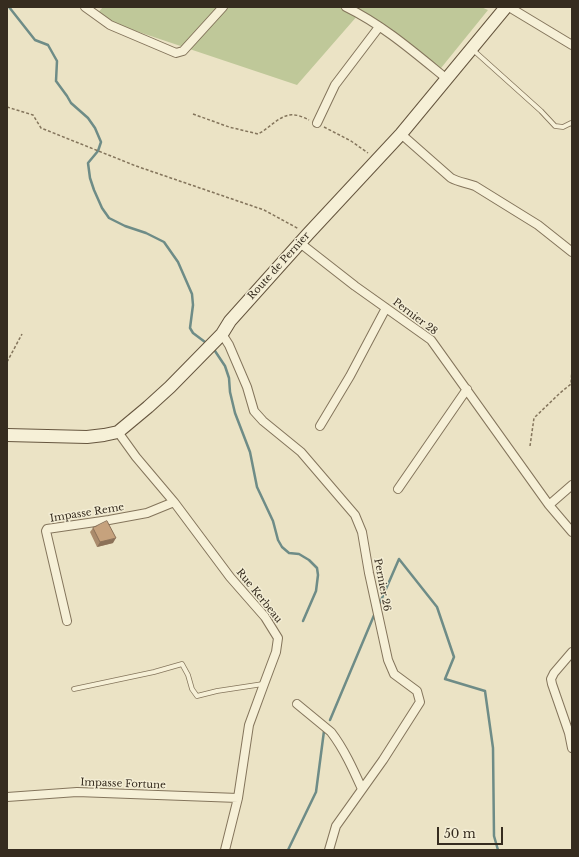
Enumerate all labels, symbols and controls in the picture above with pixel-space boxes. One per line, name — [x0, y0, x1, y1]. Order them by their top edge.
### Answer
street label: Route de Pernier — [246, 230, 312, 302]
street label: Pernier 28 — [390, 296, 440, 338]
street label: Impasse Reme — [49, 501, 125, 525]
street label: Pernier 26 — [371, 558, 393, 612]
street label: Rue Kerbeau — [234, 567, 284, 625]
street label: Impasse Fortune — [80, 777, 166, 791]
scale bar — [439, 819, 505, 845]
text: 50 m — [444, 826, 476, 841]

